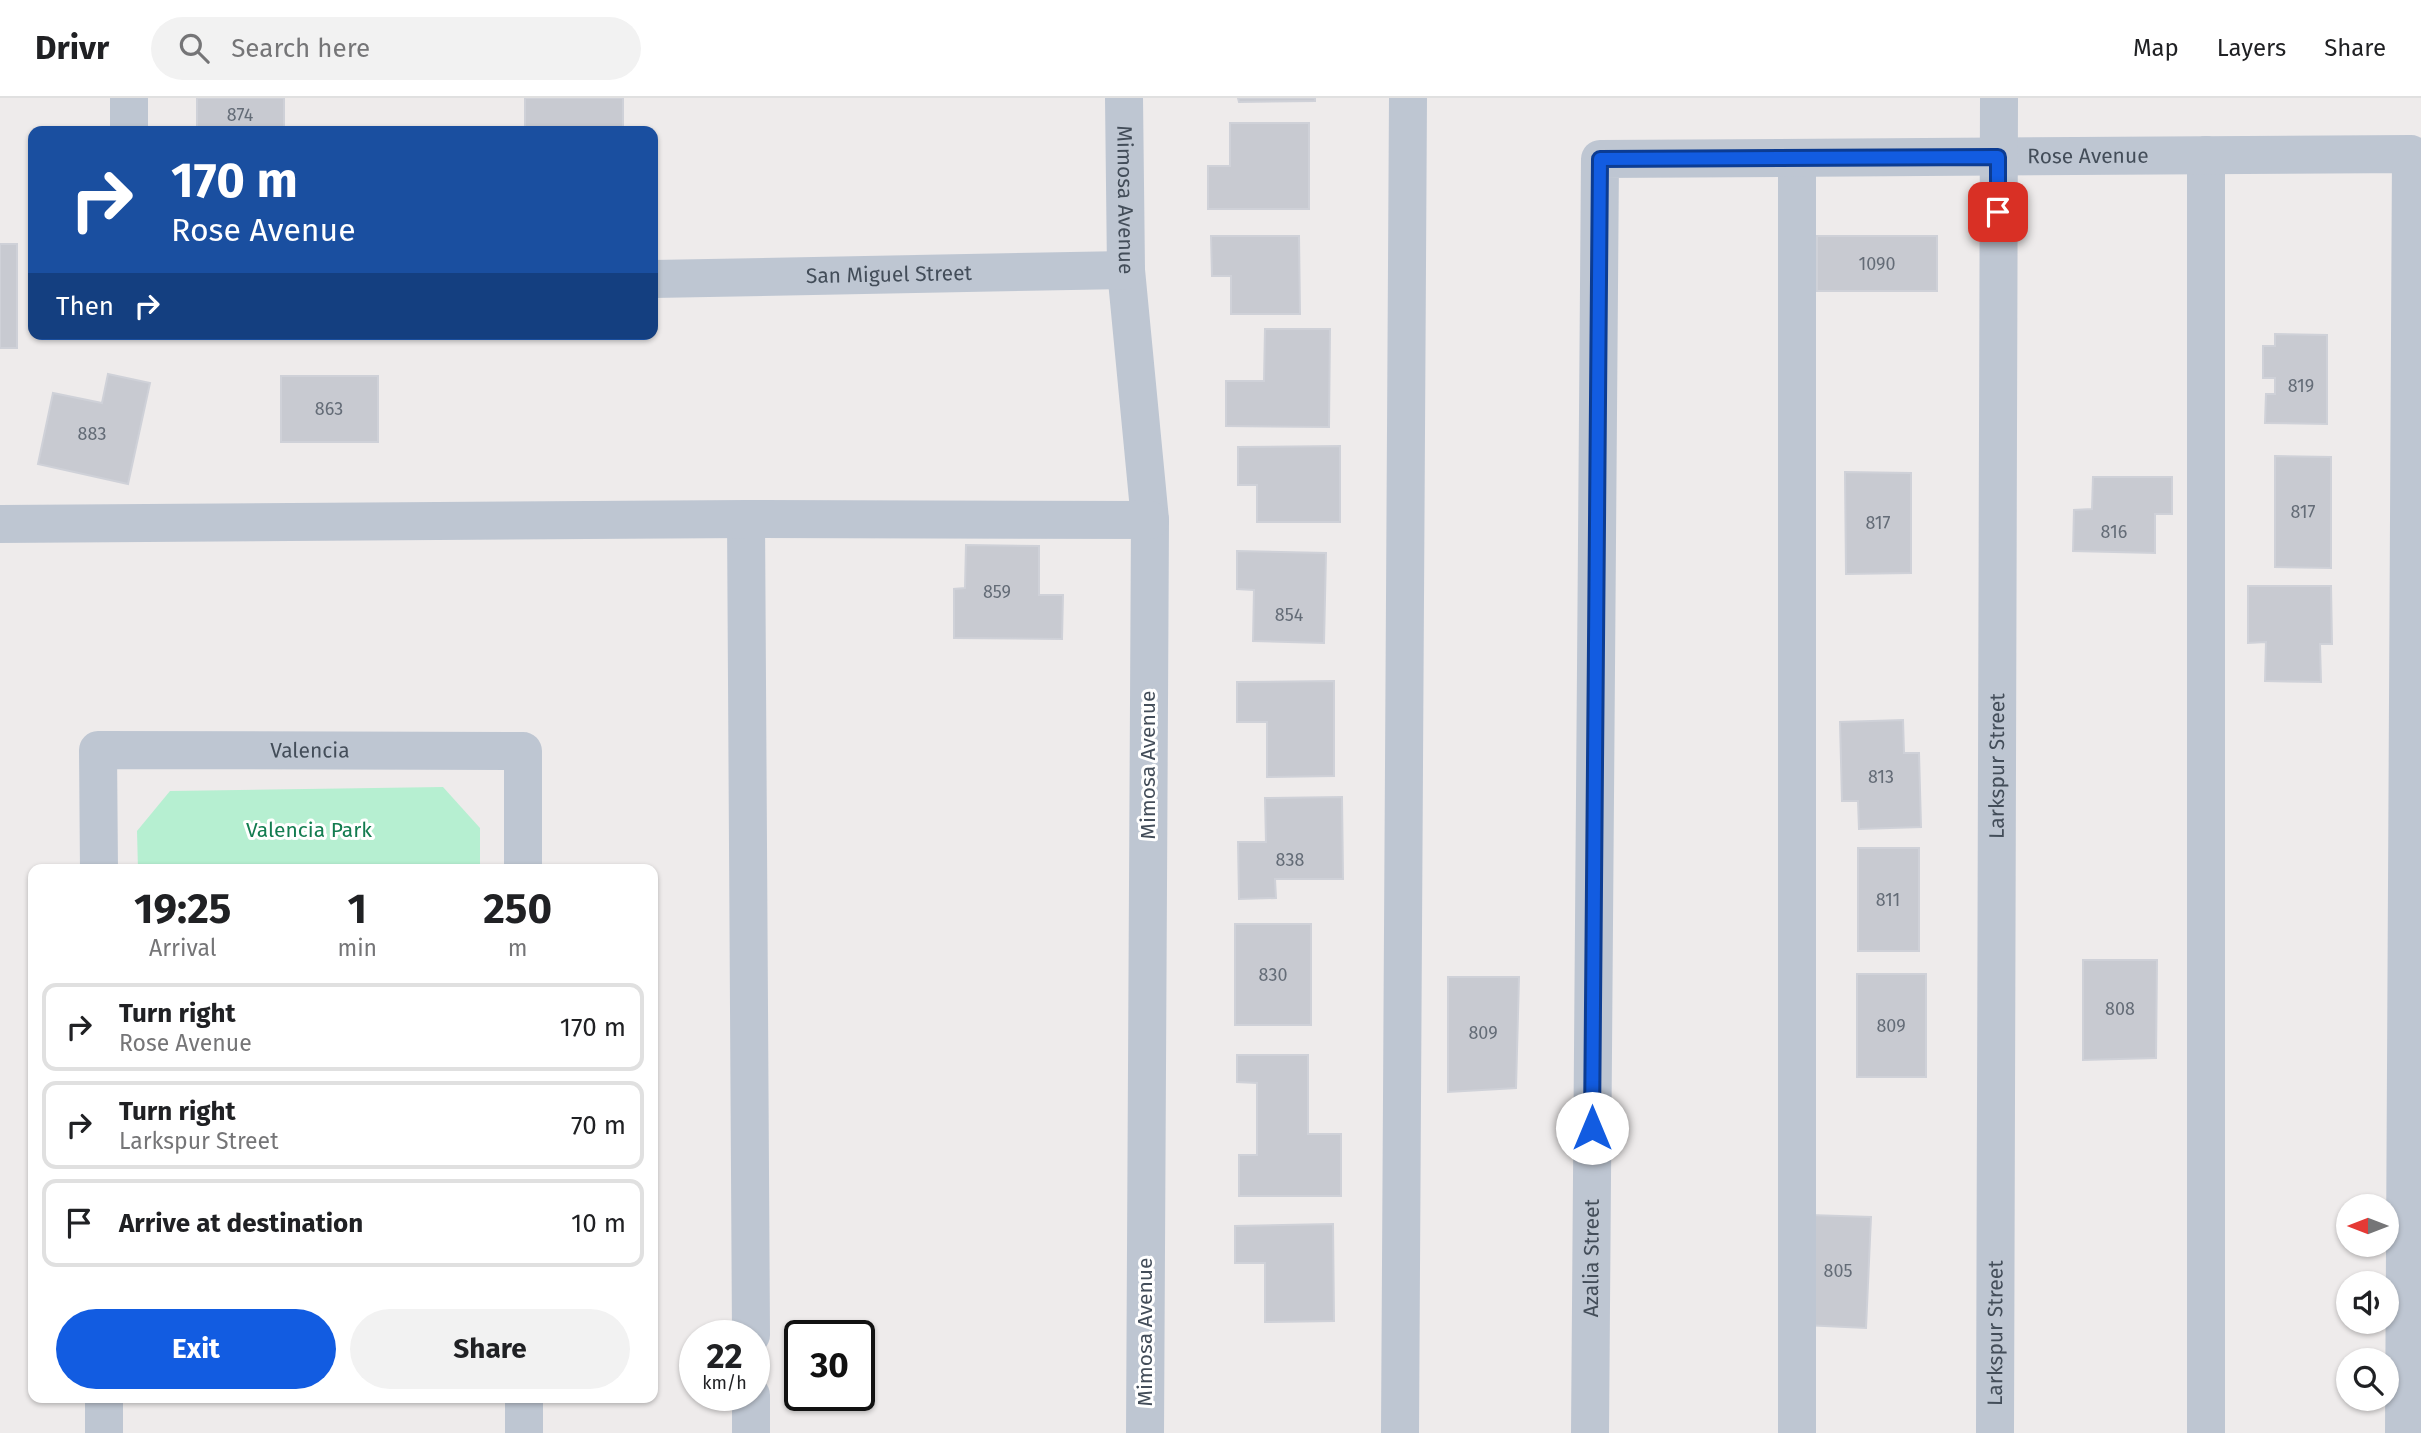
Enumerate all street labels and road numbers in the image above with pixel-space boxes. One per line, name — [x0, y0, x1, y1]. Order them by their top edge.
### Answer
street label: Mimosa Avenue — [1111, 125, 1139, 275]
street label: Rose Avenue — [2027, 143, 2149, 169]
street label: San Miguel Street — [806, 260, 973, 289]
street label: Mimosa Avenue — [1135, 691, 1161, 839]
street label: Larkspur Street — [1984, 693, 2010, 839]
street label: Valencia — [270, 737, 350, 764]
street label: Azalia Street — [1578, 1198, 1605, 1317]
street label: Mimosa Avenue — [1132, 1258, 1158, 1406]
street label: Larkspur Street — [1982, 1260, 2009, 1406]

